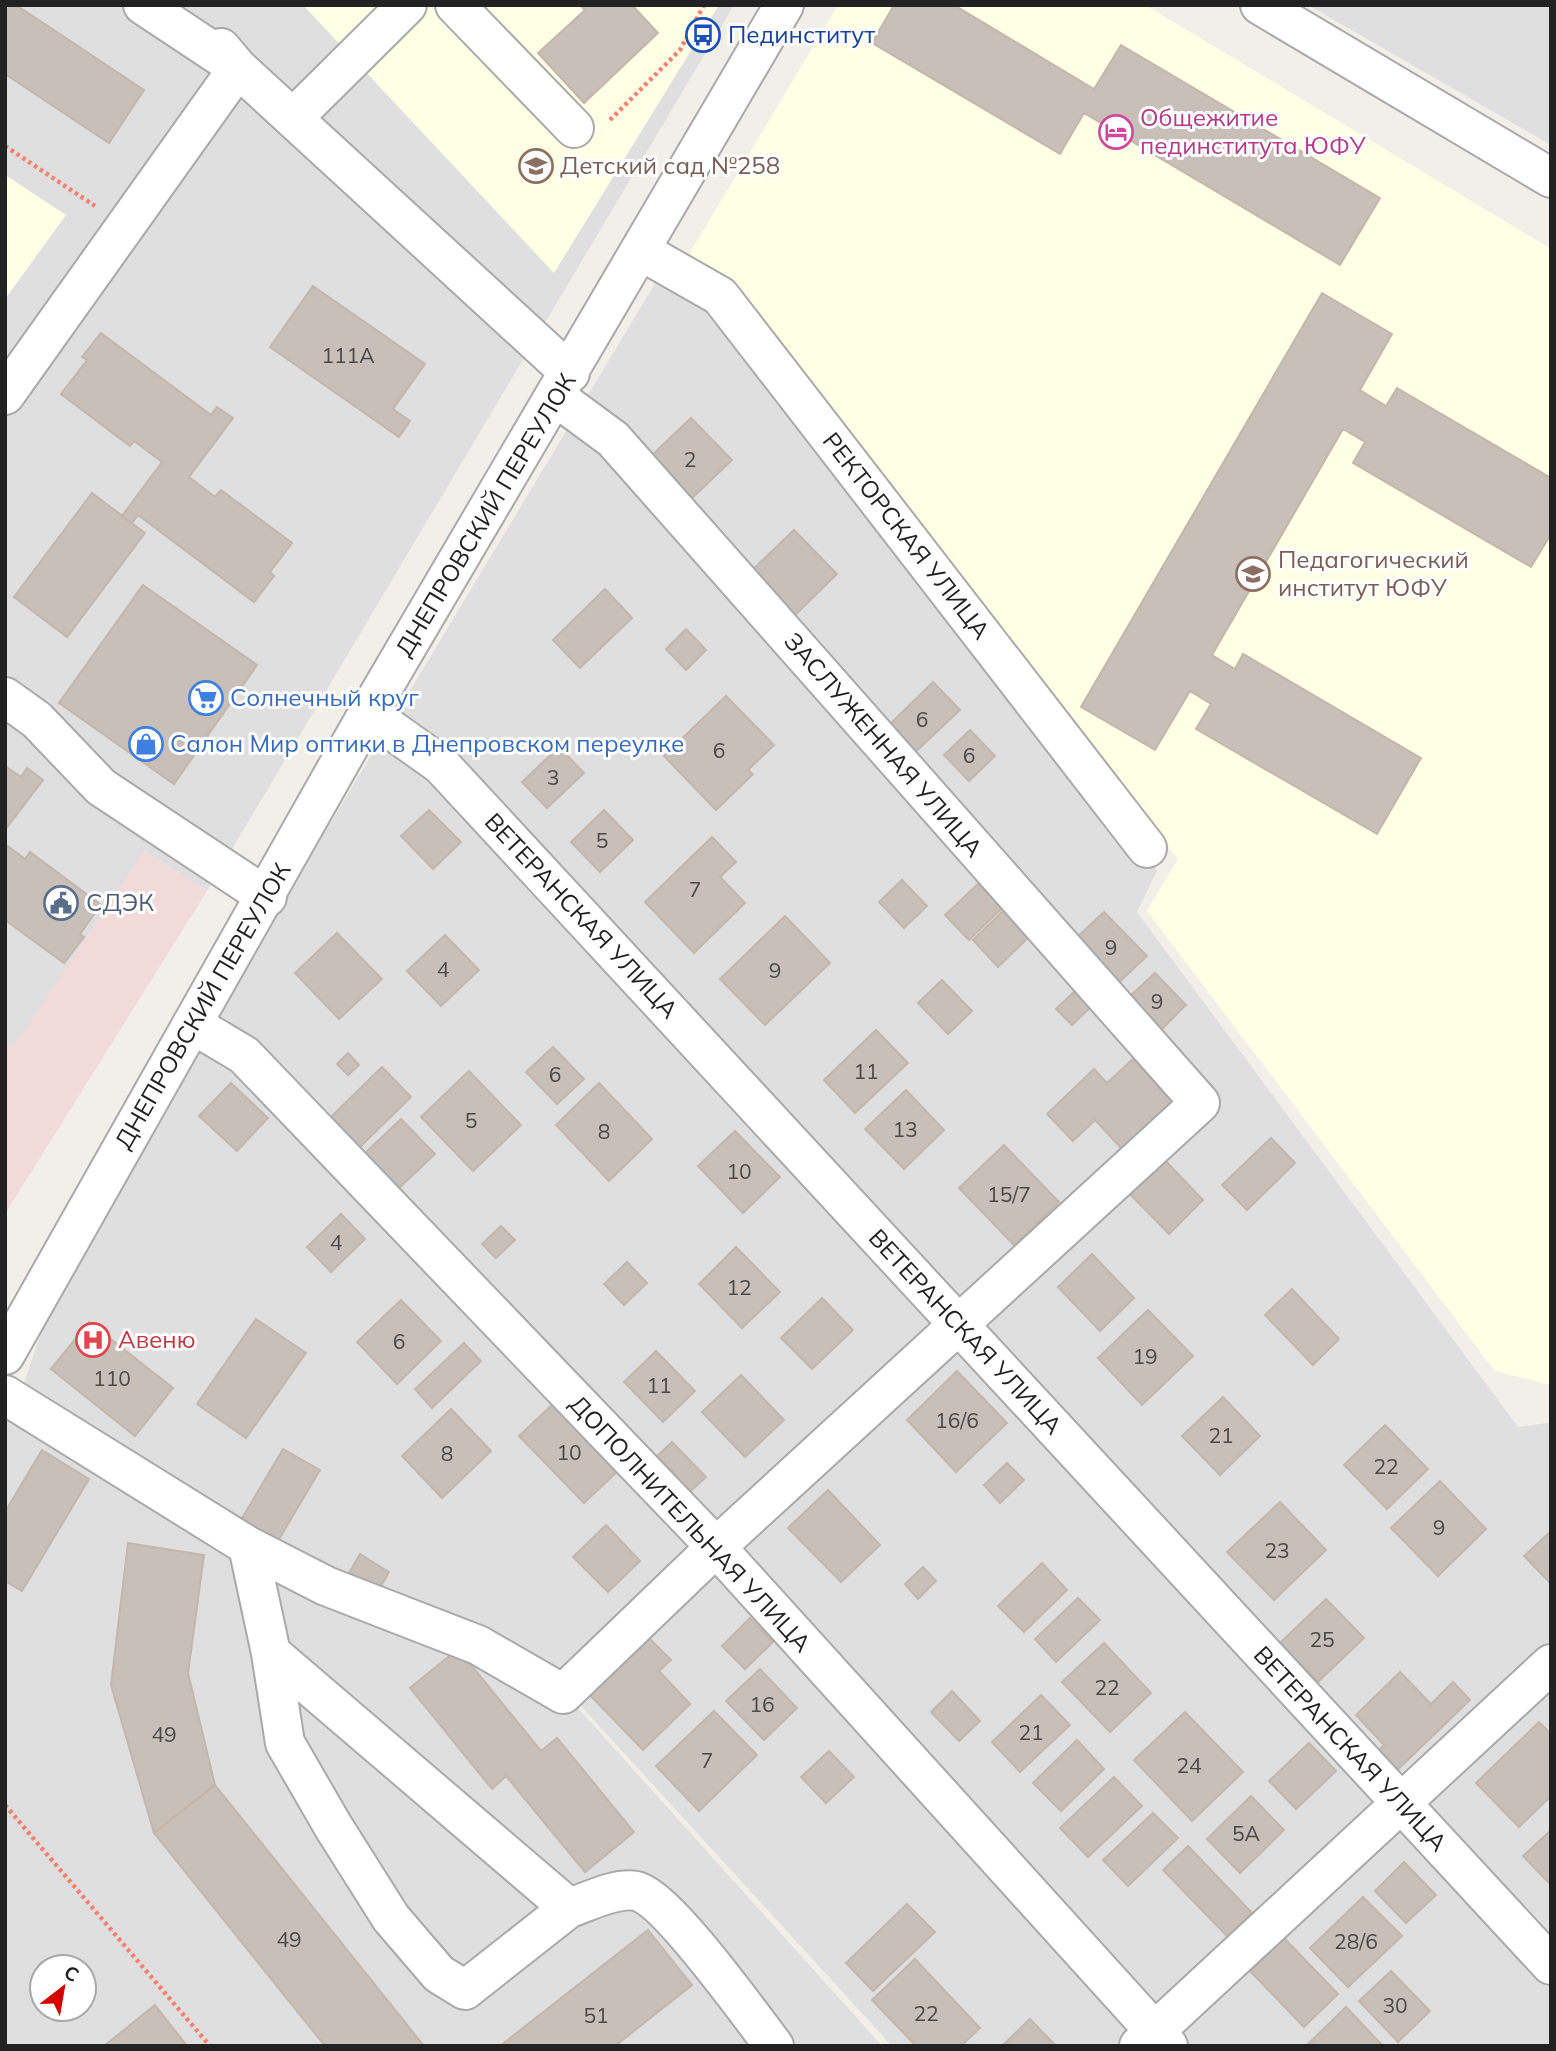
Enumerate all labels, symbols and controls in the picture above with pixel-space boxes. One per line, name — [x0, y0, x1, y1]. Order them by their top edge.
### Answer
bus stop icon: Пединститут — [684, 16, 722, 54]
place label: Пединститут — [728, 19, 875, 49]
place label: Общежитие пединститута ЮФУ — [1140, 102, 1366, 160]
hotel icon: Общежитие пединститута ЮФУ — [1097, 113, 1135, 151]
school or university icon: Детский сад №258 — [517, 147, 555, 185]
place label: Детский сад №258 — [560, 150, 780, 180]
house number: 111А — [321, 342, 375, 368]
street label: ДНЕПРОВСКИЙ ПЕРЕУЛОК — [389, 367, 582, 662]
street label: РЕКТОРСКАЯ УЛИЦА — [817, 426, 997, 645]
house number: 2 — [684, 446, 696, 472]
place label: Педагогический институт ЮФУ — [1278, 544, 1469, 602]
school or university icon: Педагогический институт ЮФУ — [1234, 555, 1272, 593]
street label: ЗАСЛУЖЕННАЯ УЛИЦА — [778, 626, 990, 863]
supermarket icon: Солнечный круг — [187, 679, 225, 717]
place label: Солнечный круг — [230, 682, 419, 712]
house number: 6 — [916, 706, 928, 732]
shop icon: Салон Мир оптики в Днепровском переулке — [127, 725, 165, 763]
place label: Салон Мир оптики в Днепровском переулке — [170, 728, 684, 758]
house number: 6 — [713, 737, 725, 763]
house number: 6 — [963, 742, 975, 768]
house number: 3 — [547, 764, 559, 790]
street label: ВЕТЕРАНСКАЯ УЛИЦА — [479, 806, 685, 1024]
house number: 5 — [596, 827, 608, 853]
street label: ДНЕПРОВСКИЙ ПЕРЕУЛОК — [108, 857, 297, 1154]
house number: 7 — [689, 876, 701, 902]
public building icon: СДЭК — [42, 884, 80, 922]
place label: СДЭК — [86, 887, 154, 917]
house number: 9 — [1105, 934, 1117, 960]
house number: 4 — [437, 956, 450, 982]
house number: 9 — [769, 957, 781, 983]
house number: 9 — [1151, 988, 1163, 1014]
house number: 11 — [853, 1058, 879, 1084]
house number: 6 — [549, 1061, 561, 1087]
house number: 5 — [465, 1107, 477, 1133]
house number: 13 — [892, 1116, 918, 1142]
house number: 8 — [598, 1118, 610, 1144]
house number: 10 — [726, 1158, 752, 1184]
house number: 15/7 — [987, 1181, 1031, 1207]
street label: ВЕТЕРАНСКАЯ УЛИЦА — [863, 1222, 1069, 1440]
house number: 4 — [330, 1229, 343, 1255]
house number: 12 — [726, 1274, 752, 1300]
hospital icon: Авеню — [74, 1321, 112, 1359]
place label: Авеню — [118, 1324, 196, 1354]
house number: 6 — [393, 1328, 405, 1354]
house number: 19 — [1132, 1343, 1158, 1369]
house number: 110 — [93, 1365, 131, 1391]
house number: 11 — [646, 1372, 672, 1398]
street label: ДОПОЛНИТЕЛЬНАЯ УЛИЦА — [564, 1389, 818, 1658]
house number: 16/6 — [935, 1407, 979, 1433]
house number: 21 — [1208, 1422, 1234, 1448]
house number: 10 — [556, 1439, 582, 1465]
house number: 8 — [441, 1440, 453, 1466]
house number: 22 — [1373, 1453, 1399, 1479]
house number: 9 — [1433, 1514, 1445, 1540]
house number: 23 — [1264, 1537, 1290, 1563]
house number: 25 — [1309, 1626, 1335, 1652]
street label: ВЕТЕРАНСКАЯ УЛИЦА — [1248, 1639, 1454, 1857]
house number: 22 — [1094, 1674, 1120, 1700]
house number: 16 — [749, 1691, 775, 1717]
house number: 21 — [1018, 1719, 1044, 1745]
house number: 49 — [151, 1721, 177, 1747]
house number: 7 — [701, 1747, 713, 1773]
house number: 24 — [1176, 1752, 1202, 1778]
house number: 5А — [1232, 1820, 1261, 1846]
house number: 49 — [276, 1926, 302, 1952]
house number: 28/6 — [1334, 1928, 1378, 1954]
north arrow — [28, 1953, 98, 2023]
text: С — [60, 1960, 84, 1987]
house number: 30 — [1382, 1992, 1408, 2018]
house number: 22 — [913, 2000, 939, 2026]
house number: 51 — [583, 2002, 609, 2028]

